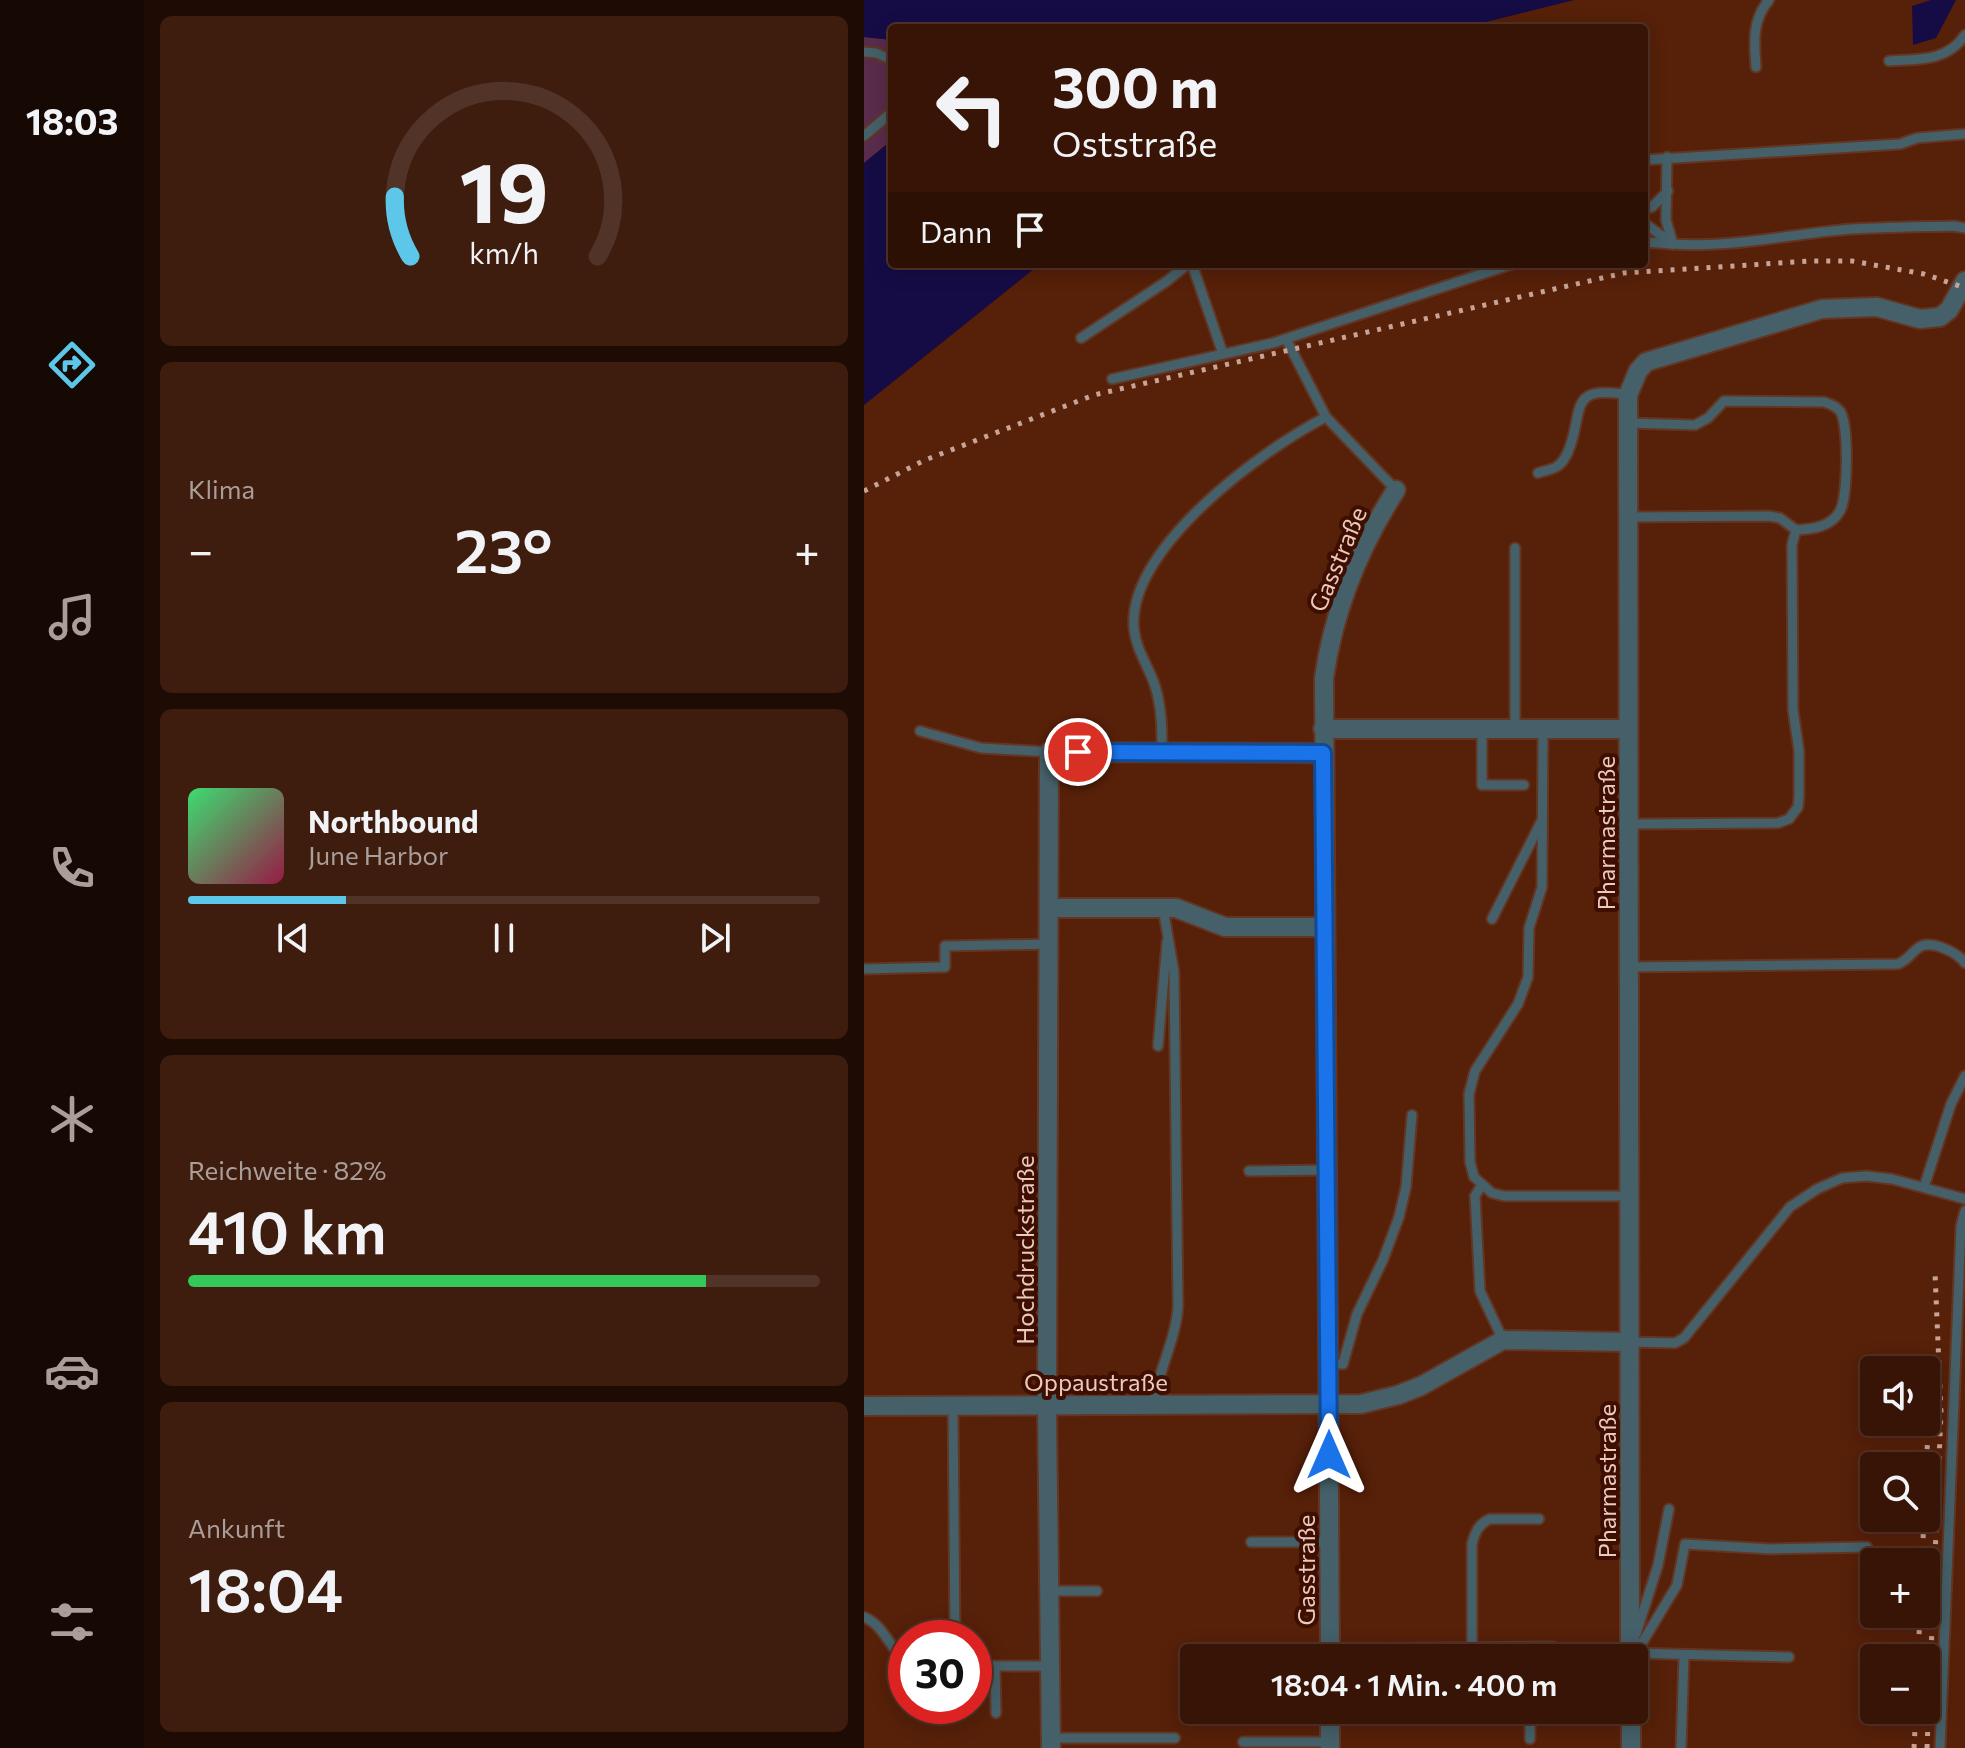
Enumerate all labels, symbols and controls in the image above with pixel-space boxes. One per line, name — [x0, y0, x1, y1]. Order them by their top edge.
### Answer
text: 300 m — [1052, 51, 1219, 120]
icon: left — [920, 56, 1024, 160]
text: 18:03 — [26, 98, 118, 142]
text: Oststraße — [1052, 120, 1217, 164]
text: 19 — [460, 138, 548, 240]
icon: arrive — [1008, 208, 1052, 252]
text: Dann — [920, 212, 992, 249]
text: km/h — [469, 235, 539, 270]
icon: directions — [44, 337, 100, 393]
text: Klima — [188, 473, 255, 504]
street label: Gasstraße — [1302, 502, 1372, 616]
text: 23° — [455, 512, 553, 585]
text: − — [188, 522, 213, 576]
text: + — [794, 522, 820, 576]
icon: music — [44, 589, 100, 645]
pin — [1044, 718, 1112, 786]
icon: arrive — [1056, 730, 1100, 774]
street label: Pharmastraße — [1591, 756, 1620, 910]
text: Northbound — [308, 802, 479, 839]
text: June Harbor — [308, 839, 448, 870]
icon: phone — [44, 840, 100, 896]
icon: previous — [271, 916, 315, 960]
icon: pause — [482, 916, 526, 960]
icon: next — [693, 916, 737, 960]
icon: climate — [44, 1091, 100, 1147]
text: Reichweite · 82% — [188, 1154, 386, 1185]
street label: Hochdruckstraße — [1010, 1155, 1039, 1345]
text: 410 km — [188, 1193, 387, 1266]
icon: car — [44, 1343, 100, 1399]
map controls — [1860, 1356, 1940, 1724]
button: sound — [1860, 1356, 1940, 1436]
street label: Oppaustraße — [1024, 1367, 1168, 1396]
street label: Pharmastraße — [1592, 1404, 1621, 1558]
position arrow — [1287, 1413, 1371, 1497]
button: search — [1860, 1452, 1940, 1532]
text: Ankunft — [188, 1512, 285, 1543]
street label: Gasstraße — [1291, 1515, 1320, 1625]
button: + — [1860, 1548, 1940, 1628]
text: 18:04 — [188, 1551, 343, 1624]
icon: filters — [44, 1594, 100, 1650]
speed limit sign: 30 — [888, 1620, 992, 1724]
button: − — [1860, 1644, 1940, 1724]
text: 18:04 · 1 Min. · 400 m — [1271, 1665, 1557, 1702]

